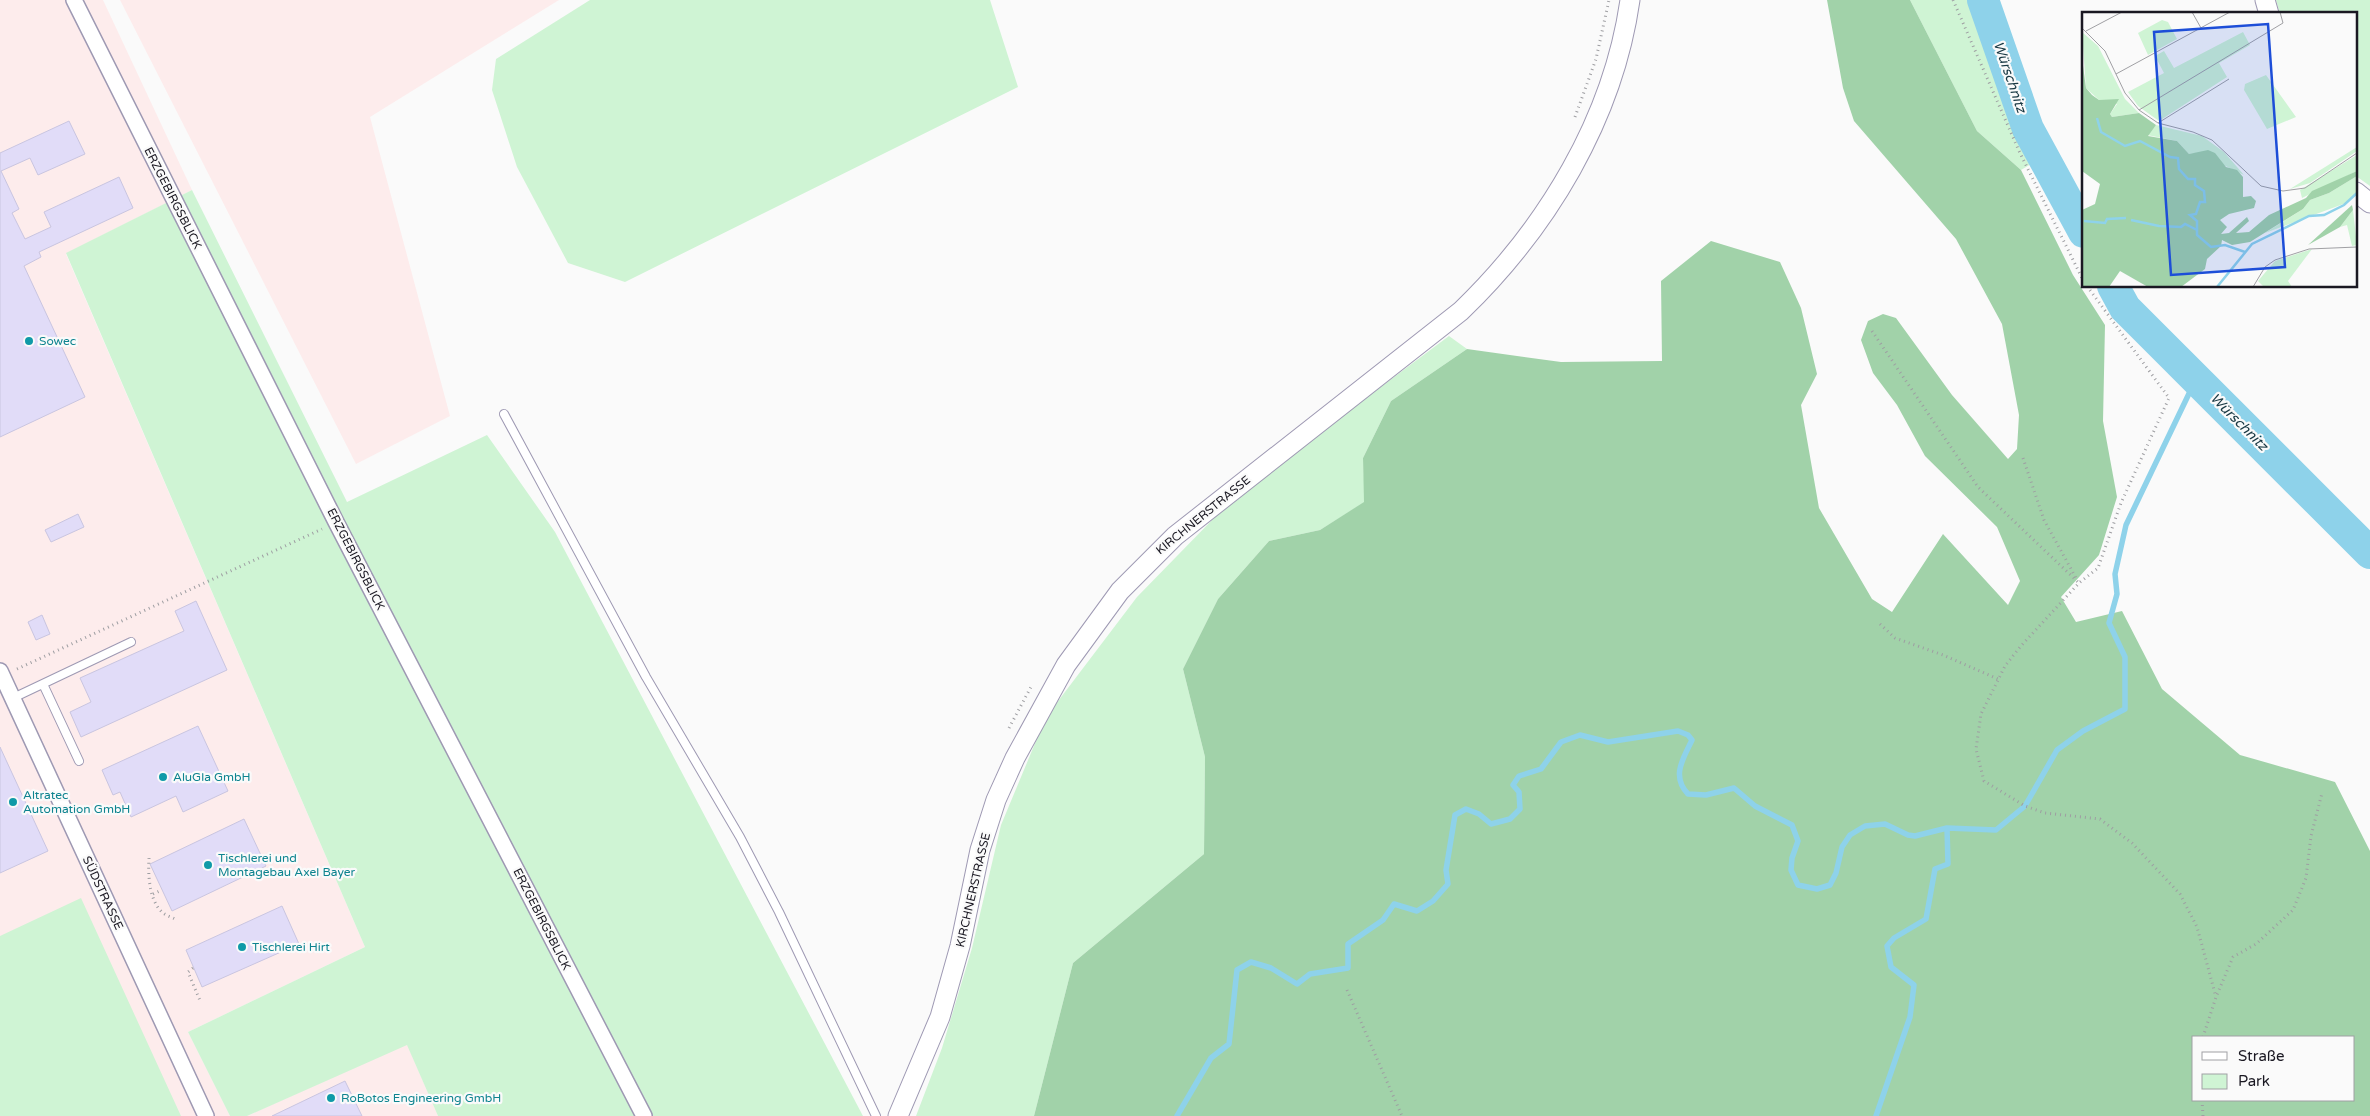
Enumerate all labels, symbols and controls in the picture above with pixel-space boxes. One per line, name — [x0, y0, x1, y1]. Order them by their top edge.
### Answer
inset map — [2082, 12, 2358, 288]
water label: Würschnitz — [1990, 39, 2031, 117]
street label: ERZGEBIRGSBLICK — [141, 145, 205, 251]
place label: Sowec — [39, 334, 76, 348]
marker: Sowec — [23, 335, 35, 347]
water label: Würschnitz — [2207, 390, 2273, 456]
street label: KIRCHNERSTRASSE — [1153, 472, 1253, 557]
street label: ERZGEBIRGSBLICK — [324, 506, 388, 612]
place label: AluGla GmbH — [173, 770, 251, 784]
marker: AluGla GmbH — [157, 771, 169, 783]
place label: Altratec Automation GmbH — [23, 788, 130, 816]
marker: Altratec Automation GmbH — [7, 796, 19, 808]
street label: KIRCHNERSTRASSE — [953, 831, 993, 949]
place label: Tischlerei und Montagebau Axel Bayer — [218, 851, 356, 879]
street label: SÜDSTRASSE — [80, 854, 126, 932]
marker: Tischlerei und Montagebau Axel Bayer — [202, 859, 214, 871]
street label: ERZGEBIRGSBLICK — [510, 866, 574, 972]
place label: Tischlerei Hirt — [252, 940, 330, 954]
marker: Tischlerei Hirt — [236, 941, 248, 953]
legend — [2192, 1036, 2355, 1101]
text: Straße — [2238, 1047, 2284, 1065]
text: Park — [2238, 1072, 2270, 1090]
place label: RoBotos Engineering GmbH — [341, 1091, 501, 1105]
marker: RoBotos Engineering GmbH — [325, 1092, 337, 1104]

